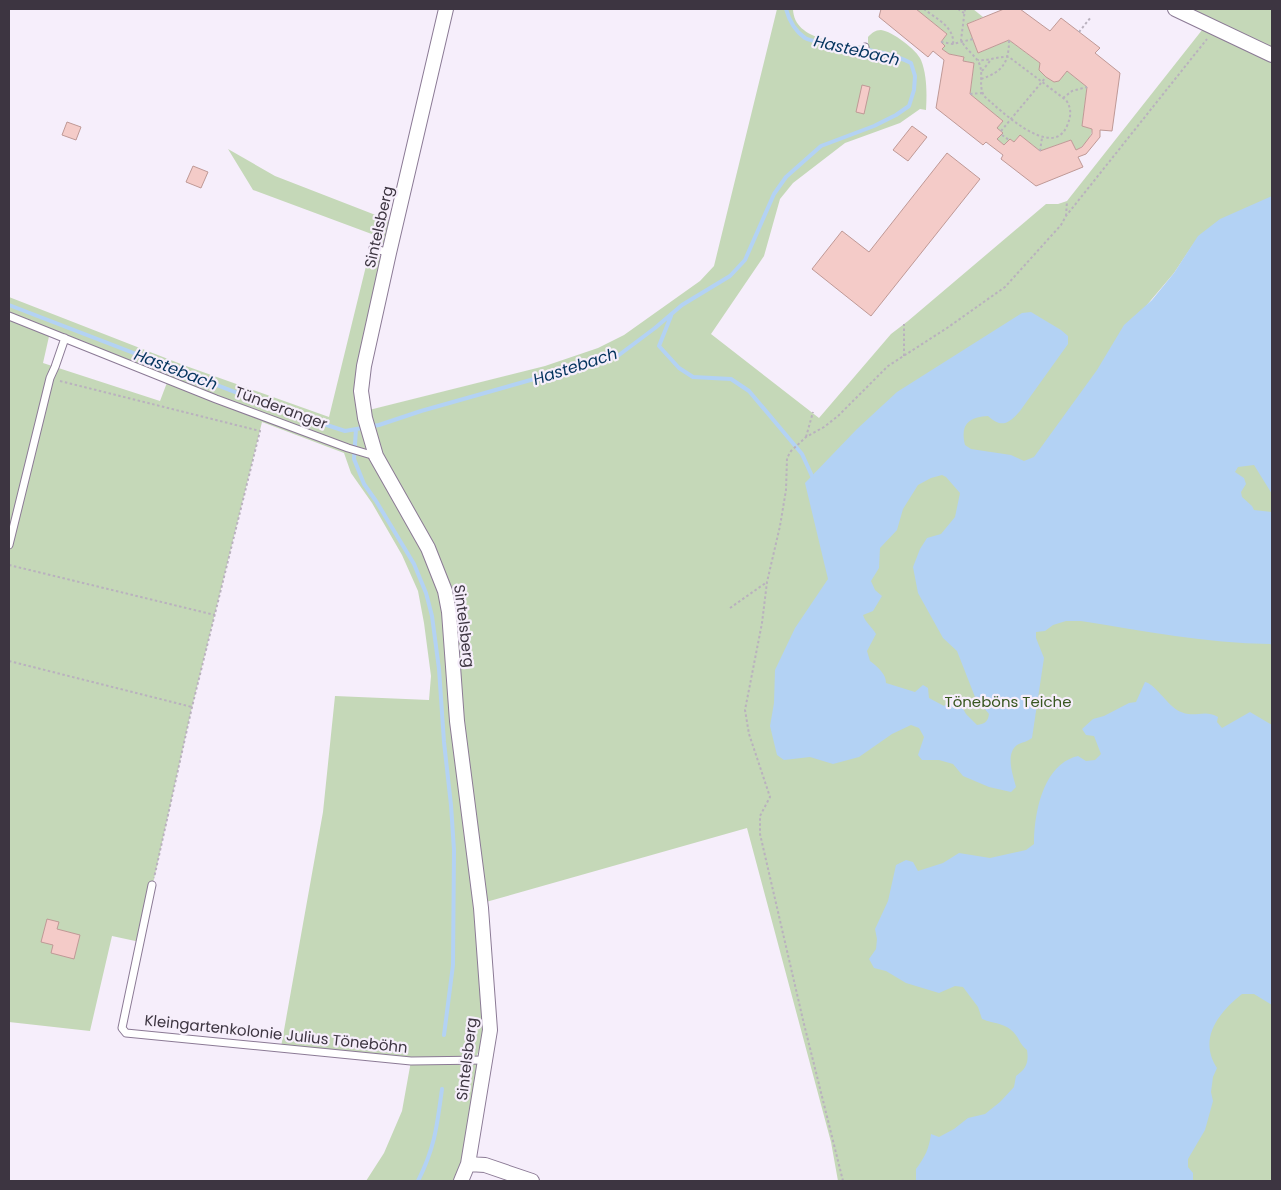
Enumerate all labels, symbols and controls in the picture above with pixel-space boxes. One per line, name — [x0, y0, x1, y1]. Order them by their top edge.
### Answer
water label: Hastebach — [812, 29, 902, 72]
street label: Sintelsberg — [359, 184, 398, 270]
water label: Hastebach — [530, 342, 620, 391]
water label: Hastebach — [131, 343, 221, 396]
street label: Tünderanger — [232, 381, 331, 434]
street label: Sintelsberg — [449, 583, 480, 669]
park label: Töneböns Teiche — [945, 691, 1071, 712]
street label: Kleingartenkolonie Julius Töneböhn — [143, 1009, 409, 1058]
street label: Sintelsberg — [451, 1016, 482, 1102]

